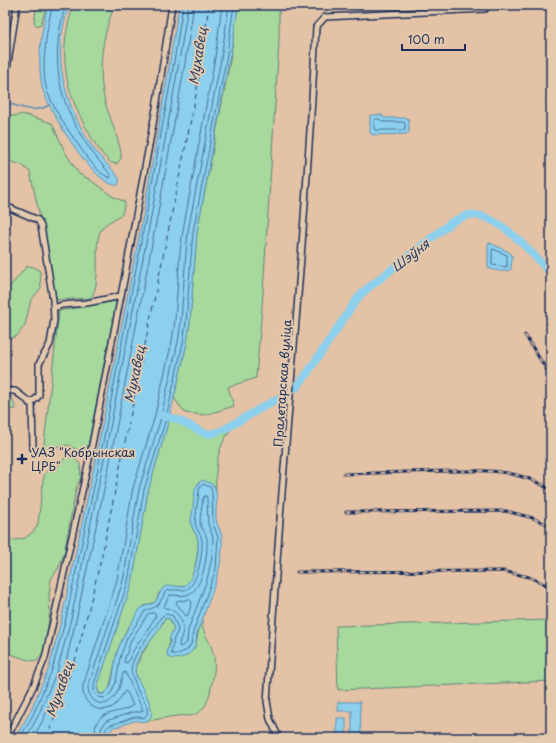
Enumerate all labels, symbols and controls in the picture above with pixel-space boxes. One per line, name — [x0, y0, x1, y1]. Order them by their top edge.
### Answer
water label: Мухавец — [183, 25, 211, 86]
scale bar — [402, 26, 465, 52]
text: 100 m — [408, 30, 445, 48]
water label: Шэўня — [387, 233, 434, 276]
street label: Пралетарская вуліца — [269, 318, 295, 447]
water label: Мухавец — [119, 343, 149, 404]
place label: УАЗ "Кобрынская ЦРБ" — [31, 443, 135, 475]
marker: УАЗ "Кобрынская ЦРБ" — [16, 453, 28, 465]
water label: Мухавец — [41, 658, 78, 719]

